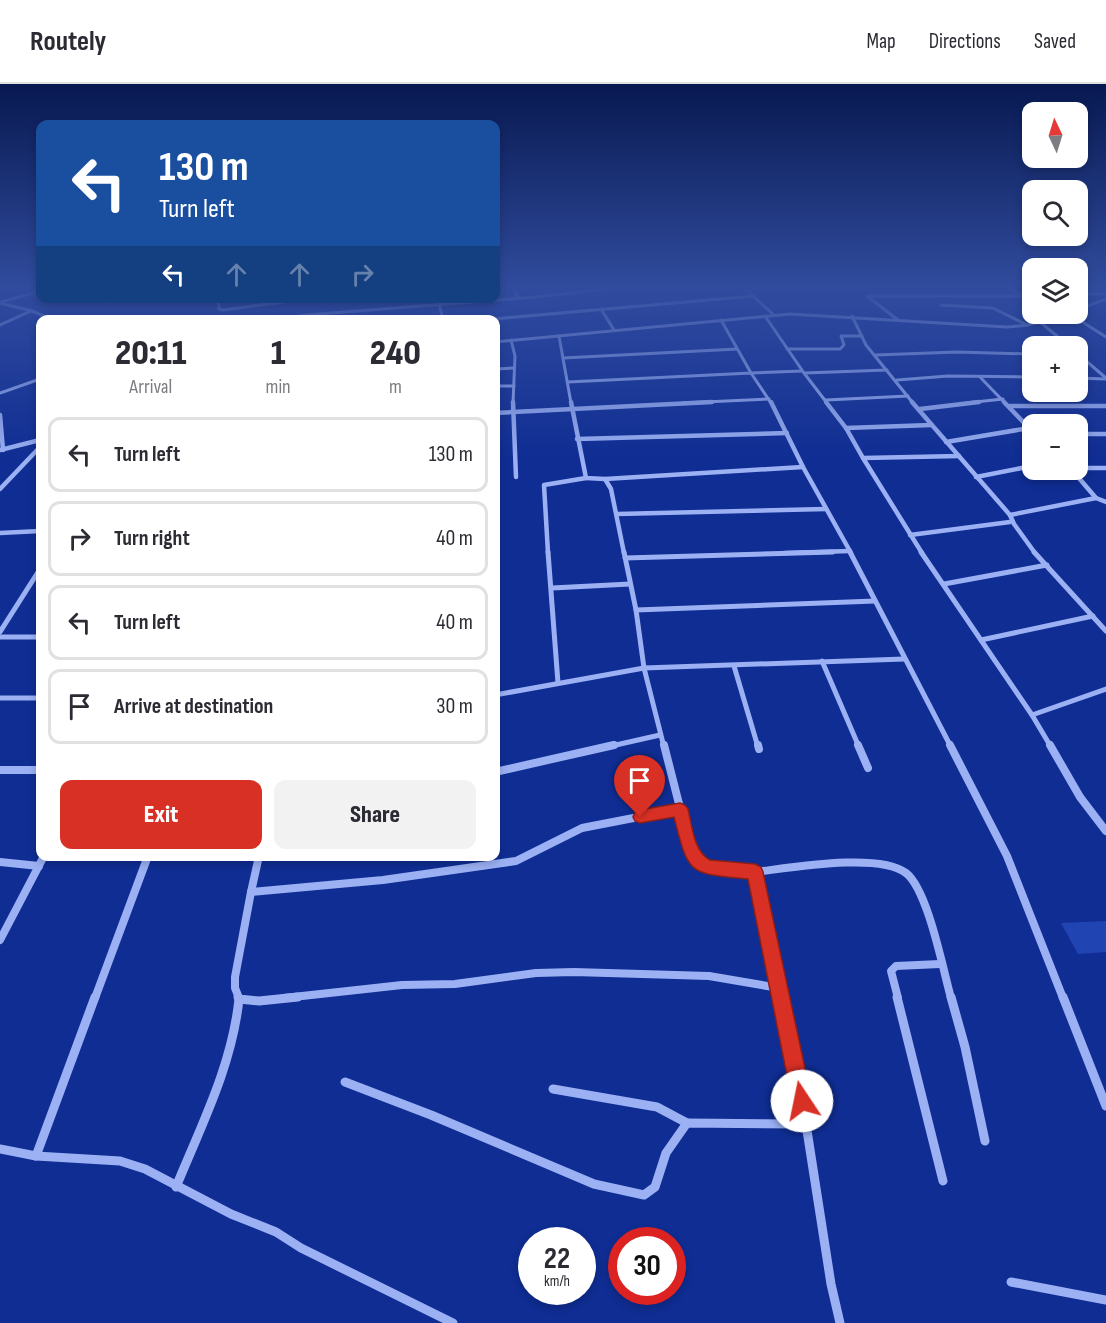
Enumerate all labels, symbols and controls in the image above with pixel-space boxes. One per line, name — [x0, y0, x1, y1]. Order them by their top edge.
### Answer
text: Routely — [30, 25, 106, 58]
text: Map — [866, 29, 896, 54]
text: Directions — [929, 29, 1001, 54]
text: Saved — [1034, 29, 1076, 54]
north arrow — [1022, 102, 1088, 168]
map controls — [1022, 102, 1088, 480]
text: 130 m — [159, 142, 249, 193]
icon: left — [60, 144, 138, 222]
button: search — [1022, 180, 1088, 246]
text: Turn left — [159, 193, 235, 225]
icon: left — [157, 258, 190, 291]
icon: ahead — [220, 258, 253, 291]
icon: ahead — [283, 258, 316, 291]
icon: right — [346, 258, 379, 291]
button: layers — [1022, 258, 1088, 324]
text: 20:11 — [115, 332, 187, 375]
text: 1 — [271, 332, 285, 375]
text: 240 — [370, 332, 421, 375]
button: + — [1022, 336, 1088, 402]
text: Arrival — [129, 375, 172, 399]
text: min — [266, 375, 291, 399]
text: m — [389, 375, 402, 399]
button: − — [1022, 414, 1088, 480]
icon: left — [63, 438, 96, 471]
text: Turn left — [114, 441, 180, 468]
text: 130 m — [429, 441, 473, 468]
icon: right — [63, 522, 96, 555]
text: Turn right — [114, 525, 190, 552]
text: 40 m — [436, 525, 473, 552]
icon: left — [63, 606, 96, 639]
text: Turn left — [114, 609, 180, 636]
text: 40 m — [436, 609, 473, 636]
icon: arrive — [63, 690, 96, 723]
text: Arrive at destination — [114, 693, 273, 720]
text: 30 m — [436, 693, 473, 720]
pin — [614, 755, 665, 817]
icon: arrive — [623, 764, 656, 797]
button: Exit — [60, 780, 262, 849]
button: Share — [274, 780, 476, 849]
position arrow — [770, 1069, 834, 1133]
speed limit sign: 30 — [608, 1227, 686, 1305]
text: 22 — [544, 1241, 570, 1277]
text: km/h — [544, 1272, 570, 1291]

